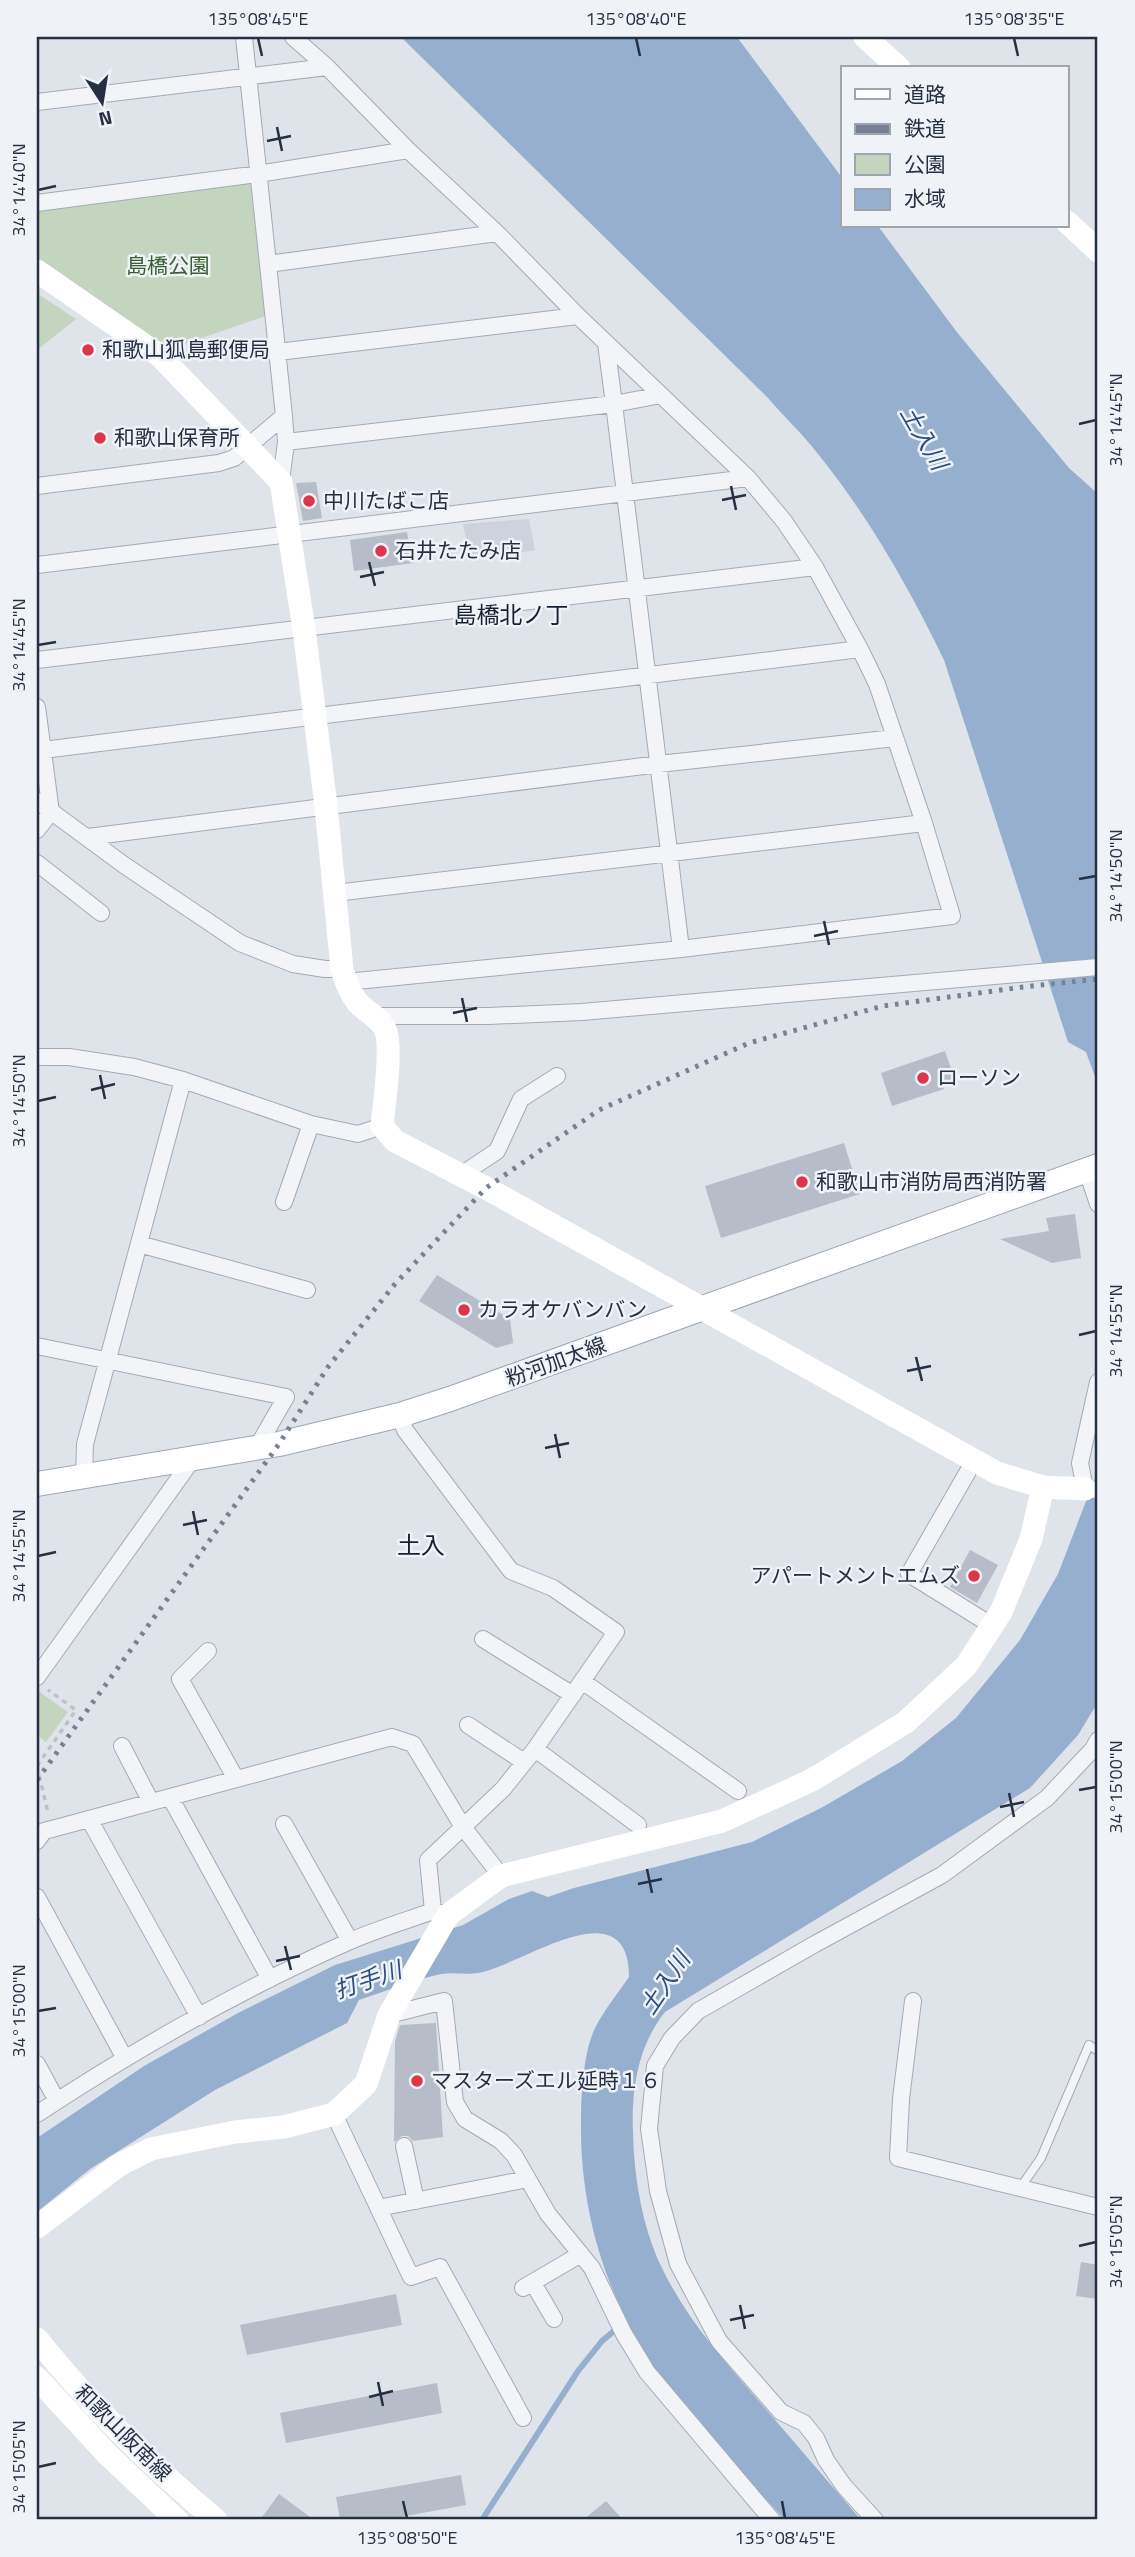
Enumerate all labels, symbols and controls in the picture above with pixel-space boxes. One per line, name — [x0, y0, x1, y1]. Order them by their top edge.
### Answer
text: 135°08'45"E — [207, 5, 309, 32]
text: 135°08'40"E — [585, 5, 687, 32]
text: 135°08'35"E — [963, 5, 1065, 32]
north arrow — [66, 66, 136, 136]
legend — [841, 66, 1068, 228]
text: 道路 — [904, 78, 946, 110]
text: N — [96, 104, 115, 135]
text: 鉄道 — [904, 112, 946, 144]
text: 34°14'40"N — [5, 143, 32, 237]
text: 公園 — [904, 148, 946, 180]
text: 水域 — [904, 182, 946, 214]
park label: 島橋公園 — [126, 249, 210, 281]
place label: 和歌山狐島郵便局 — [102, 333, 270, 365]
marker: 和歌山狐島郵便局 — [80, 342, 96, 358]
text: 34°14'45"N — [1102, 373, 1129, 467]
water label: 土入川 — [892, 399, 958, 479]
place label: 和歌山保育所 — [114, 421, 240, 453]
marker: 和歌山保育所 — [92, 430, 108, 446]
place label: 中川たばこ店 — [323, 484, 449, 516]
marker: 中川たばこ店 — [301, 493, 317, 509]
place label: 石井たたみ店 — [395, 534, 521, 566]
marker: 石井たたみ店 — [373, 543, 389, 559]
district label: 島橋北ノ丁 — [454, 597, 569, 632]
text: 34°14'45"N — [5, 598, 32, 692]
text: 34°14'50"N — [1102, 829, 1129, 923]
text: 34°14'50"N — [5, 1054, 32, 1148]
place label: ローソン — [937, 1061, 1021, 1093]
marker: ローソン — [915, 1070, 931, 1086]
place label: 和歌山市消防局西消防署 — [816, 1165, 1047, 1197]
marker: 和歌山市消防局西消防署 — [794, 1174, 810, 1190]
text: 34°14'55"N — [1102, 1284, 1129, 1378]
place label: カラオケバンバン — [478, 1293, 647, 1325]
marker: カラオケバンバン — [456, 1302, 472, 1318]
street label: 粉河加太線 — [501, 1328, 610, 1394]
text: 34°14'55"N — [5, 1509, 32, 1603]
district label: 土入 — [397, 1527, 445, 1563]
place label: アパートメントエムズ — [750, 1559, 960, 1591]
marker: アパートメントエムズ — [966, 1568, 982, 1584]
text: 34°15'00"N — [1102, 1740, 1129, 1834]
water label: 土入川 — [631, 1942, 700, 2021]
water label: 打手川 — [330, 1951, 409, 2007]
text: 34°15'00"N — [5, 1964, 32, 2058]
place label: マスターズエル延時１６ — [431, 2064, 661, 2096]
marker: マスターズエル延時１６ — [409, 2073, 425, 2089]
text: 34°15'05"N — [1102, 2195, 1129, 2289]
street label: 和歌山阪南線 — [68, 2376, 180, 2488]
text: 34°15'05"N — [5, 2420, 32, 2514]
text: 135°08'50"E — [356, 2524, 458, 2551]
text: 135°08'45"E — [734, 2524, 836, 2551]

